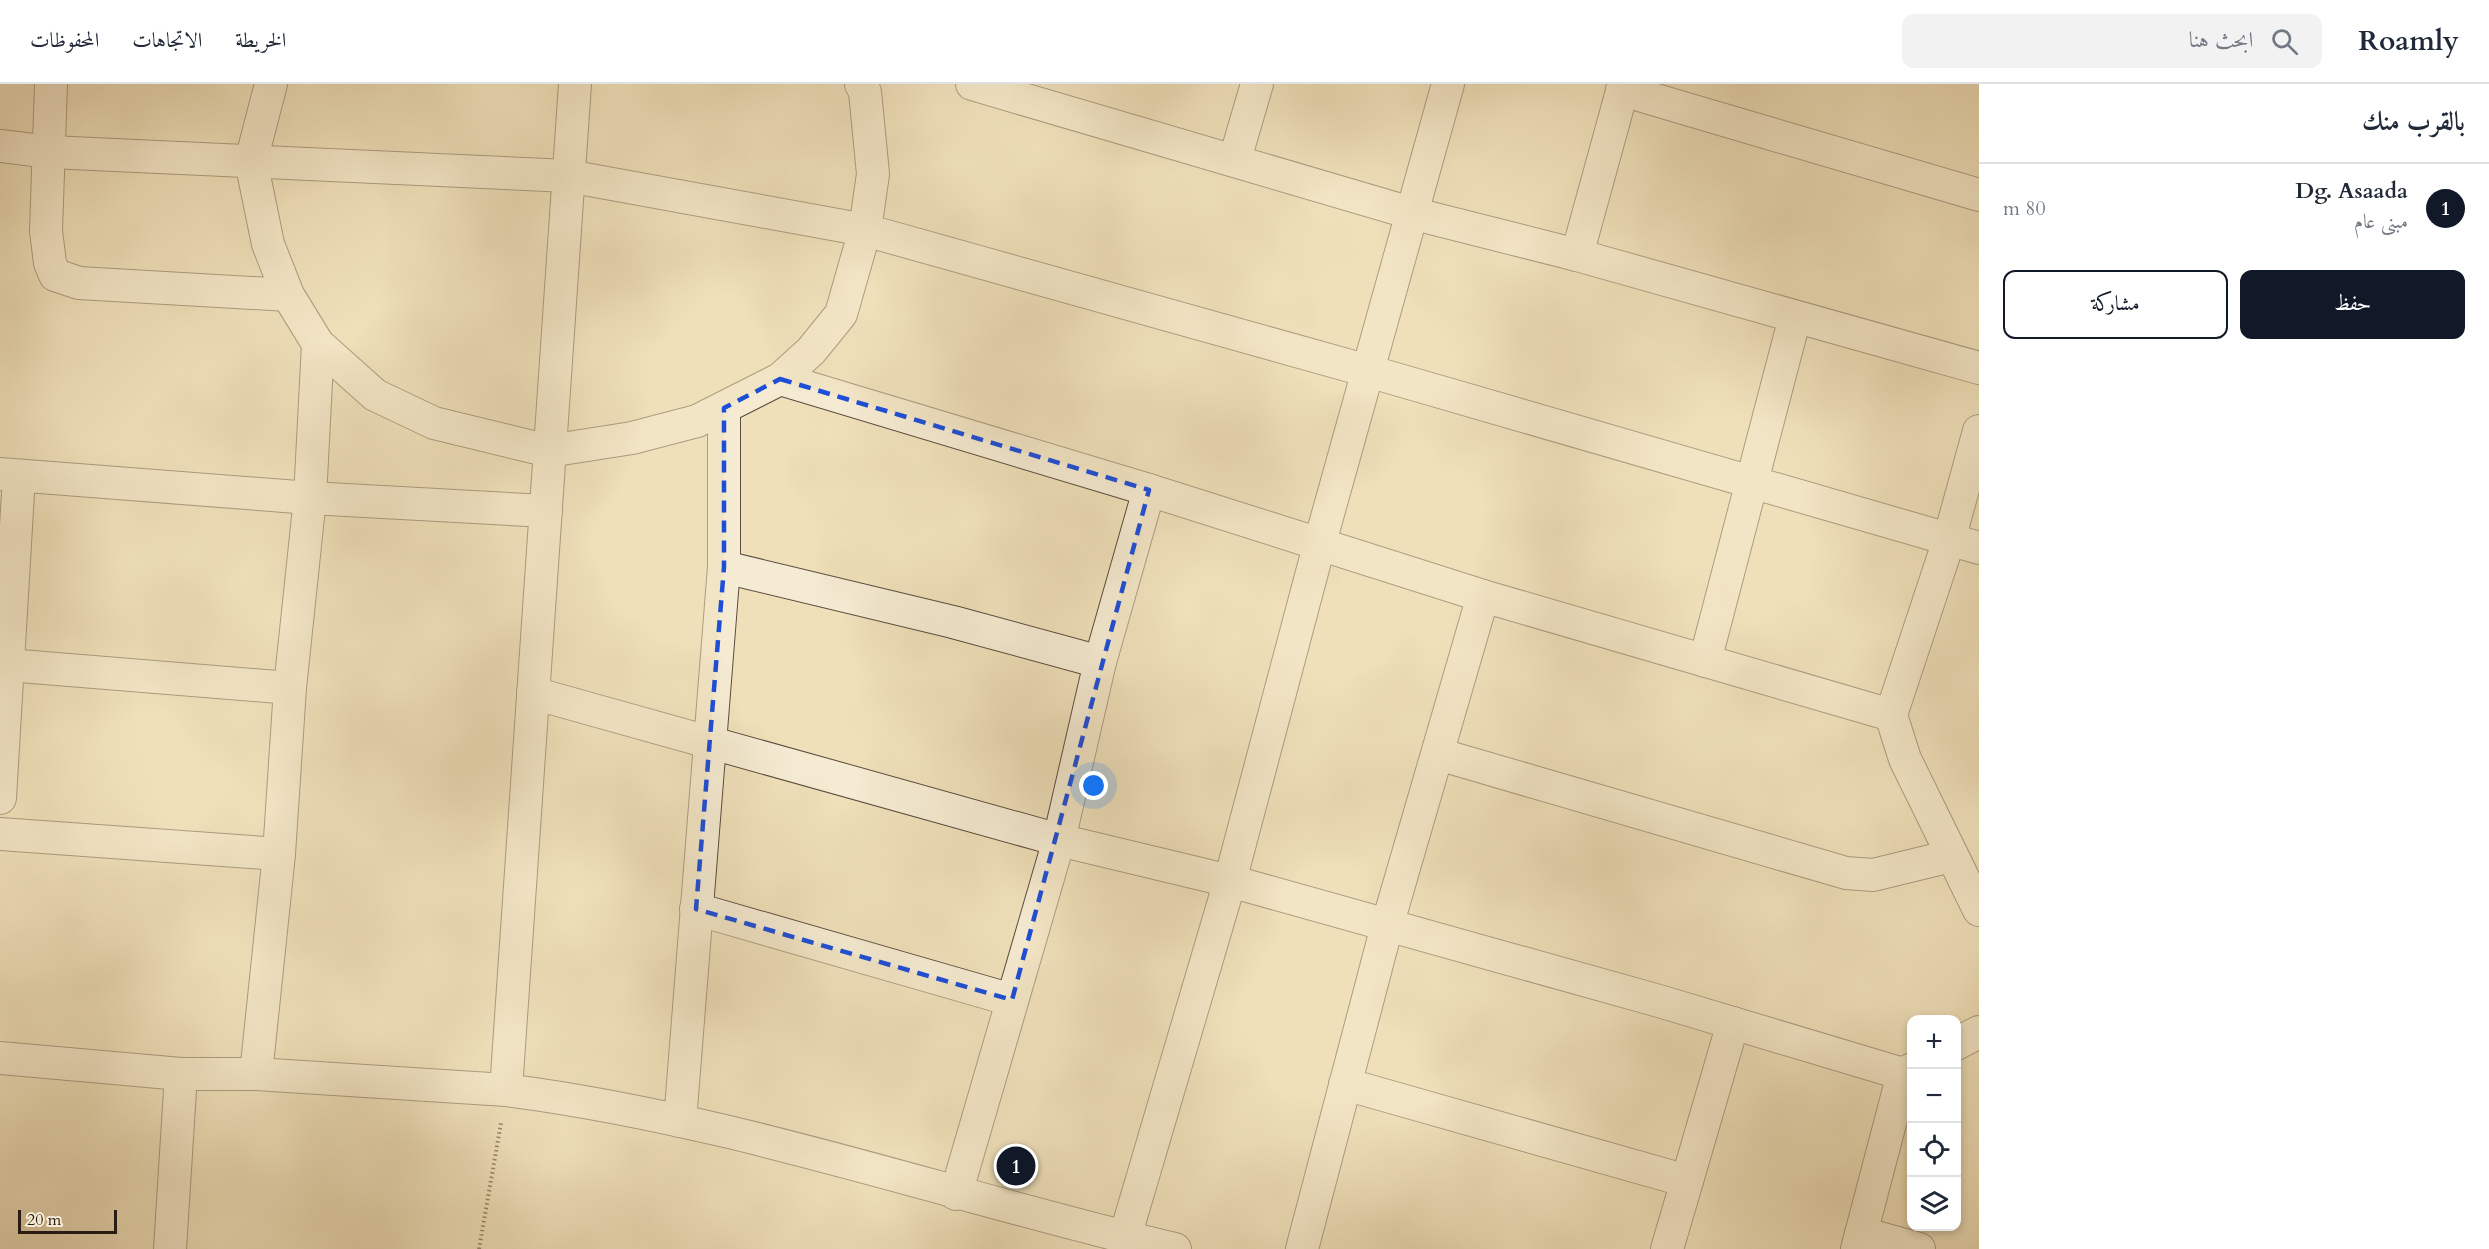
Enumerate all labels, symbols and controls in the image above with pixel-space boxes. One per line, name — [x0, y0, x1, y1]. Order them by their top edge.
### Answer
search box — [1902, 14, 2322, 68]
text: Roamly — [2358, 22, 2459, 60]
text: ابحث هنا — [2189, 25, 2253, 55]
icon: search — [2268, 25, 2301, 58]
text: المحفوظات — [30, 26, 99, 55]
text: الاتجاهات — [132, 26, 202, 55]
text: الخريطة — [235, 26, 286, 55]
text: بالقرب منك — [2362, 104, 2465, 139]
text: Dg. Asaada — [2295, 176, 2408, 206]
text: 80 m — [2003, 195, 2046, 222]
text: 1 — [2440, 195, 2451, 222]
text: مبنى عام — [2354, 208, 2408, 235]
button: مشاركة — [2003, 270, 2228, 339]
button: حفظ — [2240, 270, 2465, 339]
your location — [1079, 771, 1108, 800]
map controls — [1907, 1015, 1961, 1231]
button: + — [1907, 1015, 1961, 1069]
button: − — [1907, 1069, 1961, 1123]
button: locate — [1907, 1123, 1961, 1177]
pin: 1 — [996, 1144, 1036, 1188]
button: layers — [1907, 1177, 1961, 1231]
scale bar — [18, 1207, 117, 1234]
text: 20 m — [27, 1209, 61, 1231]

